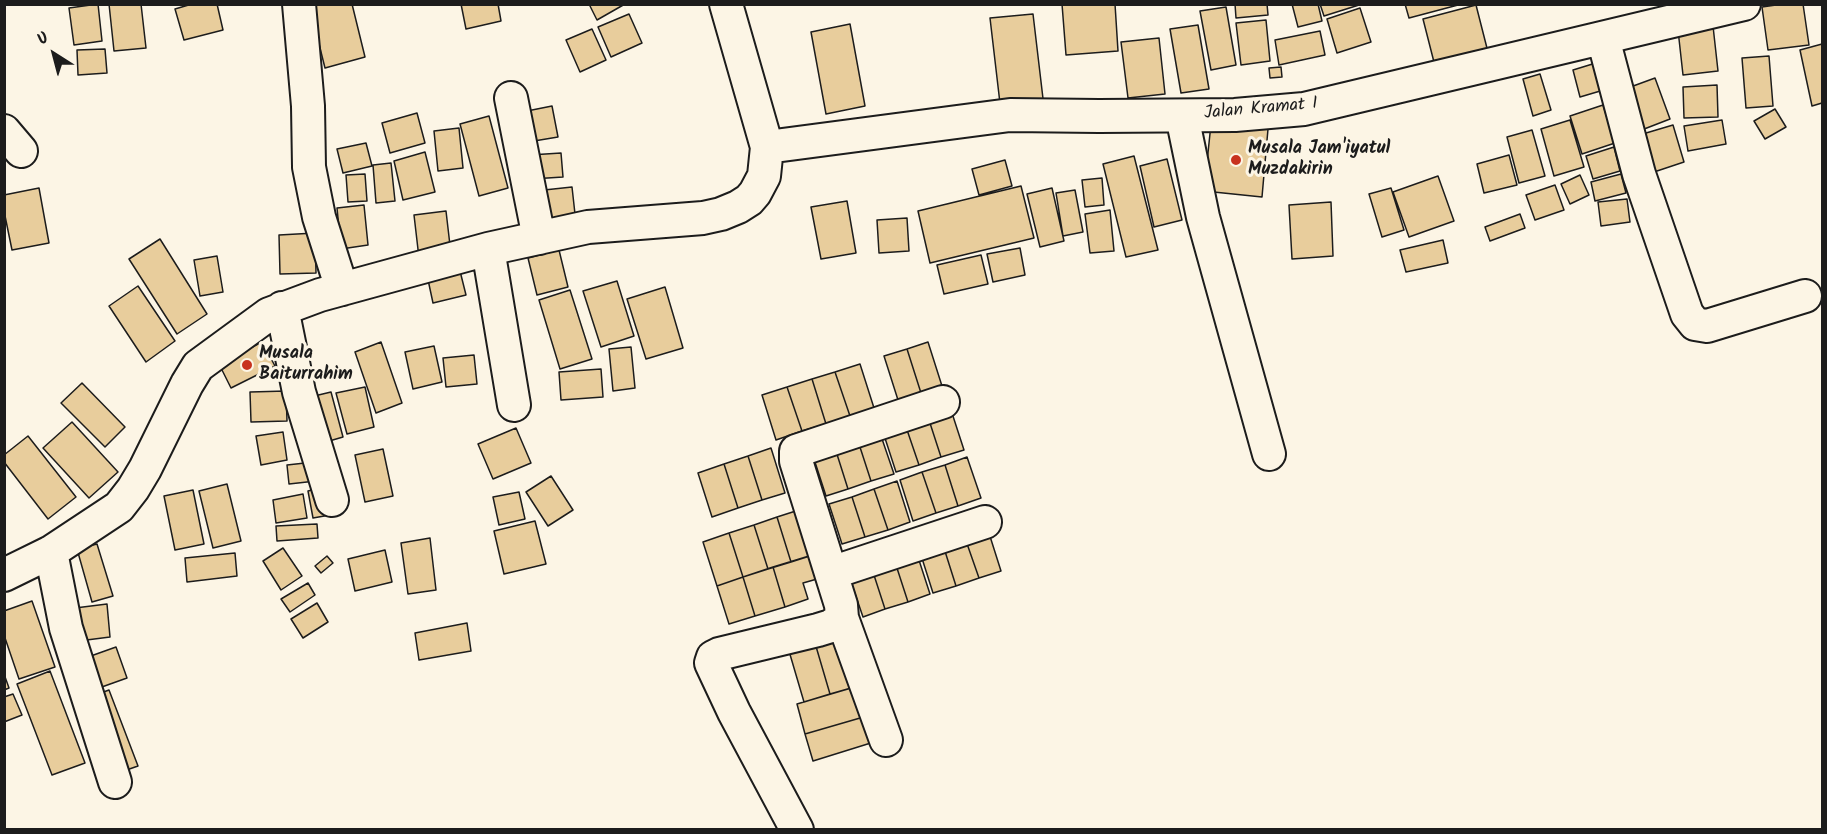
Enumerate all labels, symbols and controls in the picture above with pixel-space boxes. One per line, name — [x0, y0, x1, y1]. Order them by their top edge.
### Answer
north arrow — [24, 24, 84, 84]
text: U — [32, 26, 54, 52]
street label: Jalan Kramat I — [1203, 94, 1319, 126]
place label: Musala Jam'iyatul Muzdakirin — [1248, 139, 1390, 182]
marker: Musala Jam'iyatul Muzdakirin — [1229, 153, 1243, 167]
place label: Musala Baiturrahim — [259, 344, 353, 386]
marker: Musala Baiturrahim — [240, 358, 254, 372]

